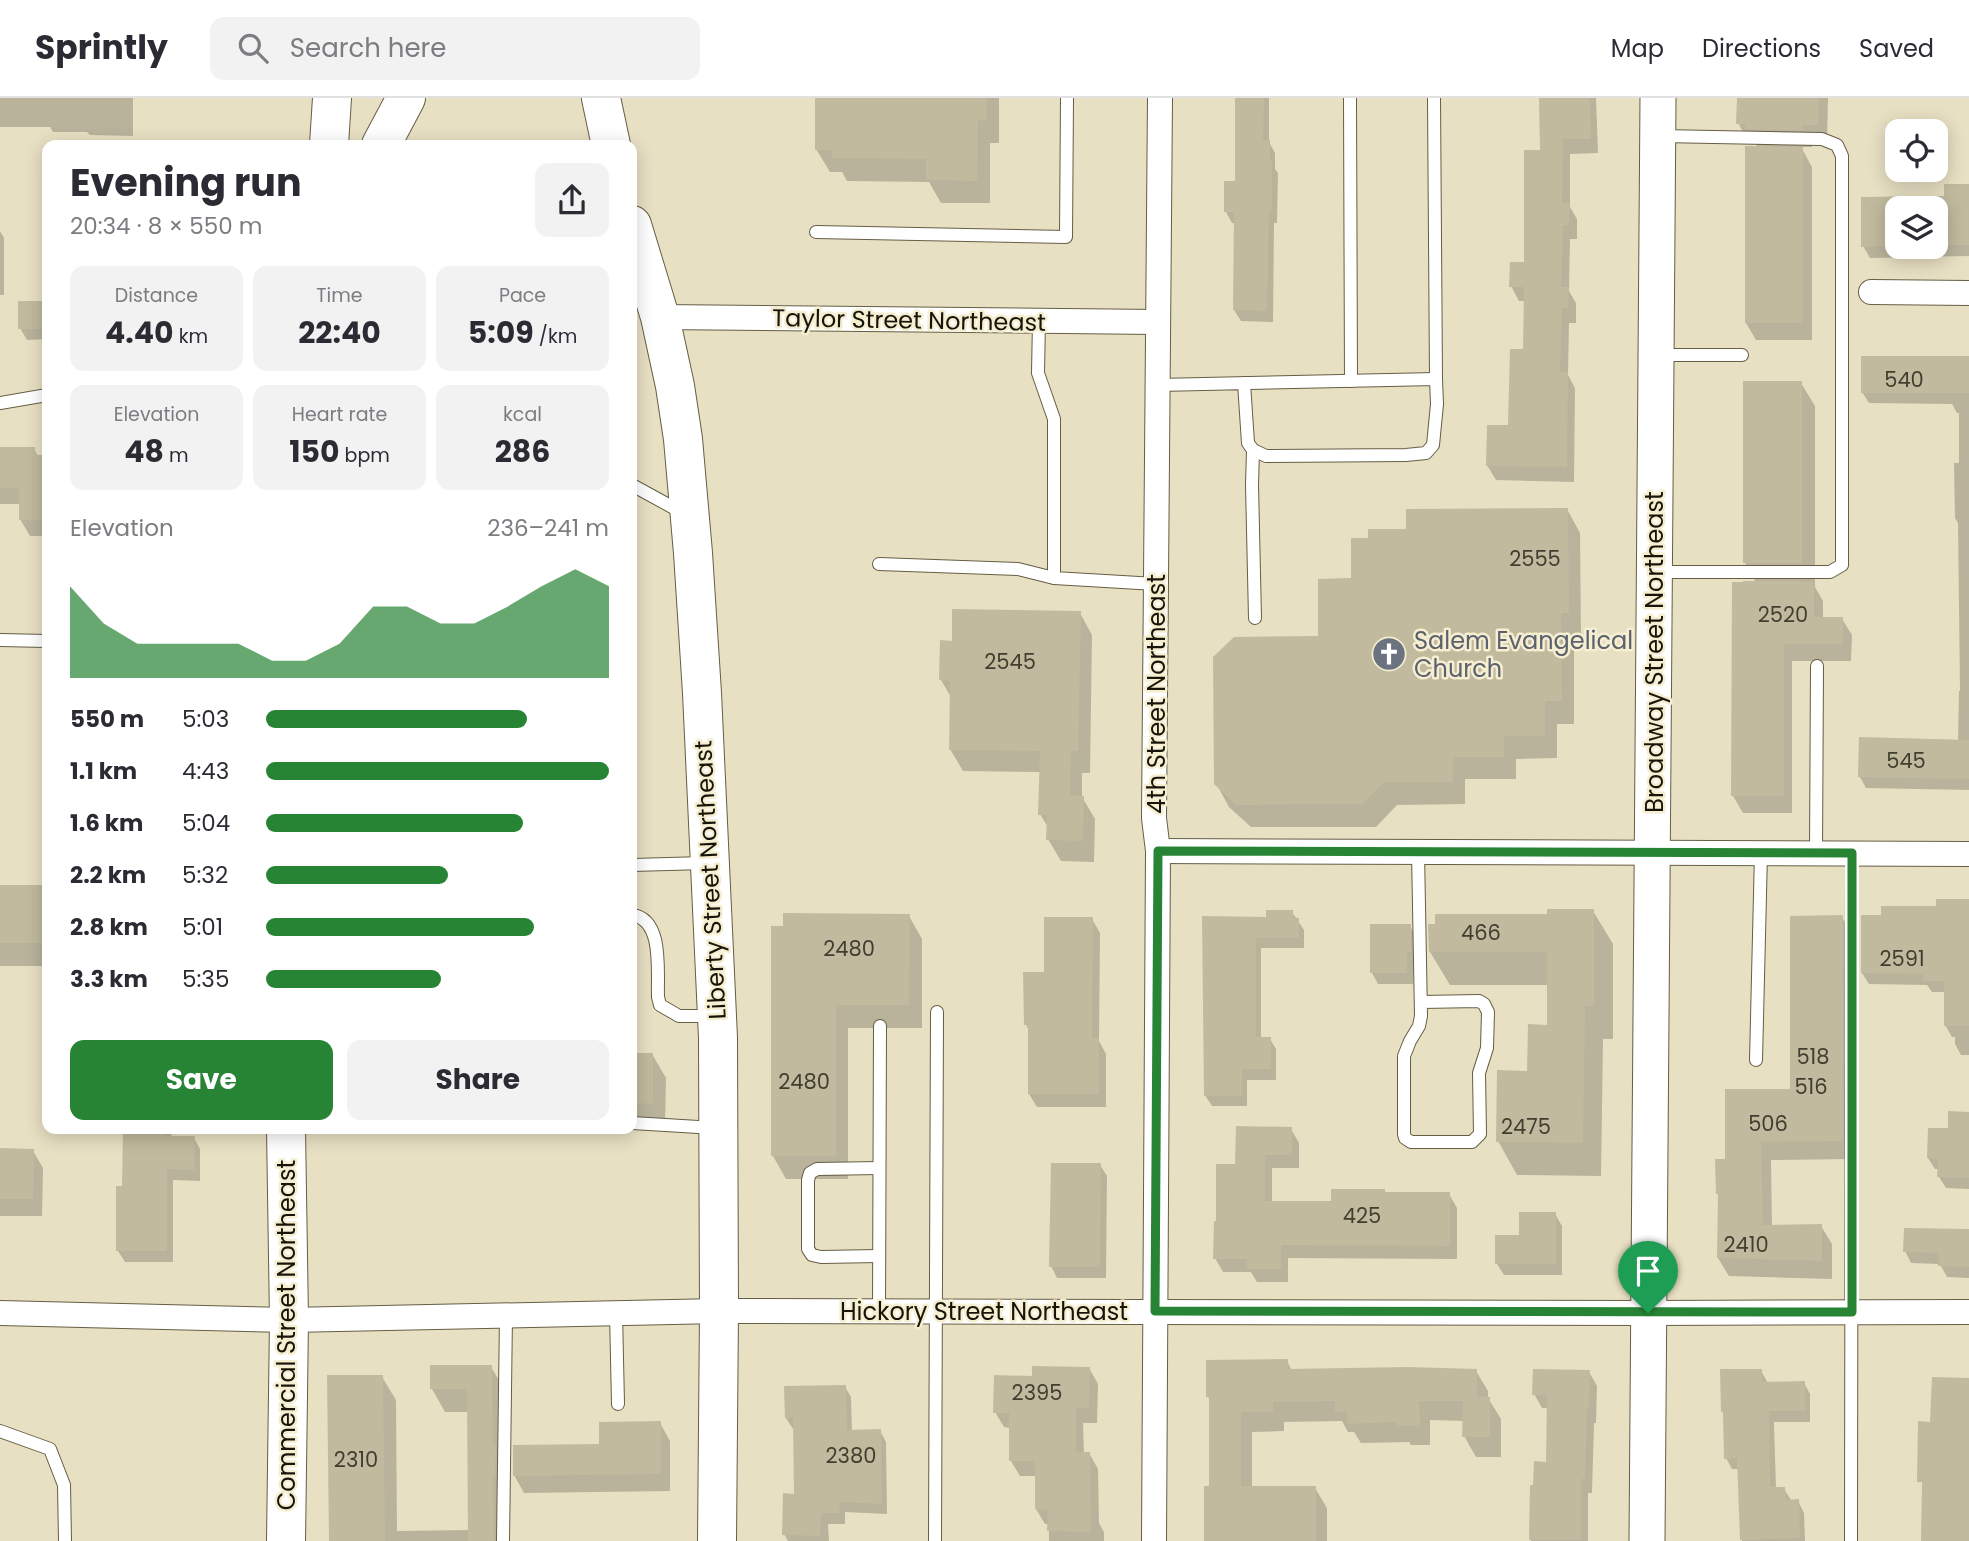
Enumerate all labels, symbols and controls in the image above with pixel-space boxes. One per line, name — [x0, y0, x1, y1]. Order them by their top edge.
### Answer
search box — [210, 17, 700, 80]
text: Sprintly — [35, 24, 168, 71]
icon: search — [234, 29, 272, 67]
text: Search here — [290, 30, 446, 66]
text: Map — [1611, 32, 1664, 65]
text: Directions — [1702, 32, 1821, 65]
text: Saved — [1859, 32, 1934, 65]
map controls — [1885, 119, 1948, 259]
button: locate — [1885, 119, 1948, 182]
text: Evening run — [70, 156, 302, 209]
button: share — [535, 163, 609, 237]
button: layers — [1885, 196, 1948, 259]
text: 20:34 · 8 × 550 m — [70, 210, 263, 242]
text: Distance — [115, 282, 198, 309]
text: Time — [316, 282, 363, 309]
text: Pace — [499, 282, 546, 309]
street label: Taylor Street Northeast — [772, 301, 1046, 339]
text: 4.40 — [105, 311, 174, 354]
text: 22:40 — [298, 311, 381, 354]
text: 5:09 — [468, 311, 534, 354]
text: km — [174, 323, 208, 350]
text: /km — [534, 323, 577, 350]
house number: 540 — [1884, 365, 1924, 394]
text: Elevation — [114, 401, 199, 428]
text: Heart rate — [292, 401, 387, 428]
text: kcal — [503, 401, 542, 428]
text: 48 — [124, 430, 164, 473]
text: 150 — [289, 430, 340, 473]
text: 286 — [495, 430, 550, 473]
text: m — [164, 442, 189, 469]
text: bpm — [340, 442, 390, 469]
street label: Broadway Street Northeast — [1638, 491, 1671, 813]
text: Elevation — [70, 512, 174, 544]
text: 236–241 m — [487, 512, 609, 544]
house number: 2555 — [1509, 544, 1561, 573]
street label: 4th Street Northeast — [1140, 574, 1173, 814]
house number: 2520 — [1758, 600, 1808, 629]
place label: Salem Evangelical Church — [1414, 624, 1633, 685]
church icon: Salem Evangelical Church — [1370, 635, 1408, 673]
house number: 2545 — [984, 647, 1036, 676]
text: 550 m — [70, 703, 144, 735]
text: 5:03 — [182, 703, 229, 735]
street label: Liberty Street Northeast — [686, 740, 734, 1020]
house number: 545 — [1886, 746, 1926, 775]
text: 1.1 km — [70, 755, 137, 787]
text: 4:43 — [182, 755, 229, 787]
text: 1.6 km — [70, 807, 143, 839]
text: 5:04 — [182, 807, 230, 839]
text: 2.2 km — [70, 859, 146, 891]
text: 5:32 — [182, 859, 228, 891]
text: 2.8 km — [70, 911, 148, 943]
text: 5:01 — [182, 911, 223, 943]
house number: 466 — [1461, 918, 1501, 947]
house number: 2480 — [823, 934, 875, 963]
house number: 2591 — [1879, 944, 1925, 973]
text: 3.3 km — [70, 963, 148, 995]
text: 5:35 — [182, 963, 229, 995]
button: Save — [70, 1040, 333, 1120]
button: Share — [347, 1040, 609, 1120]
house number: 518 — [1796, 1042, 1830, 1071]
house number: 2480 — [778, 1067, 830, 1096]
house number: 516 — [1794, 1072, 1828, 1101]
house number: 506 — [1748, 1109, 1788, 1138]
house number: 2475 — [1501, 1112, 1551, 1141]
street label: Commercial Street Northeast — [270, 1160, 303, 1510]
house number: 425 — [1343, 1201, 1381, 1230]
house number: 2410 — [1723, 1230, 1769, 1259]
pin — [1618, 1241, 1678, 1313]
icon: arrive — [1629, 1252, 1667, 1290]
street label: Hickory Street Northeast — [840, 1295, 1128, 1328]
house number: 2395 — [1012, 1378, 1062, 1407]
house number: 2380 — [826, 1441, 876, 1470]
house number: 2310 — [334, 1445, 378, 1474]

